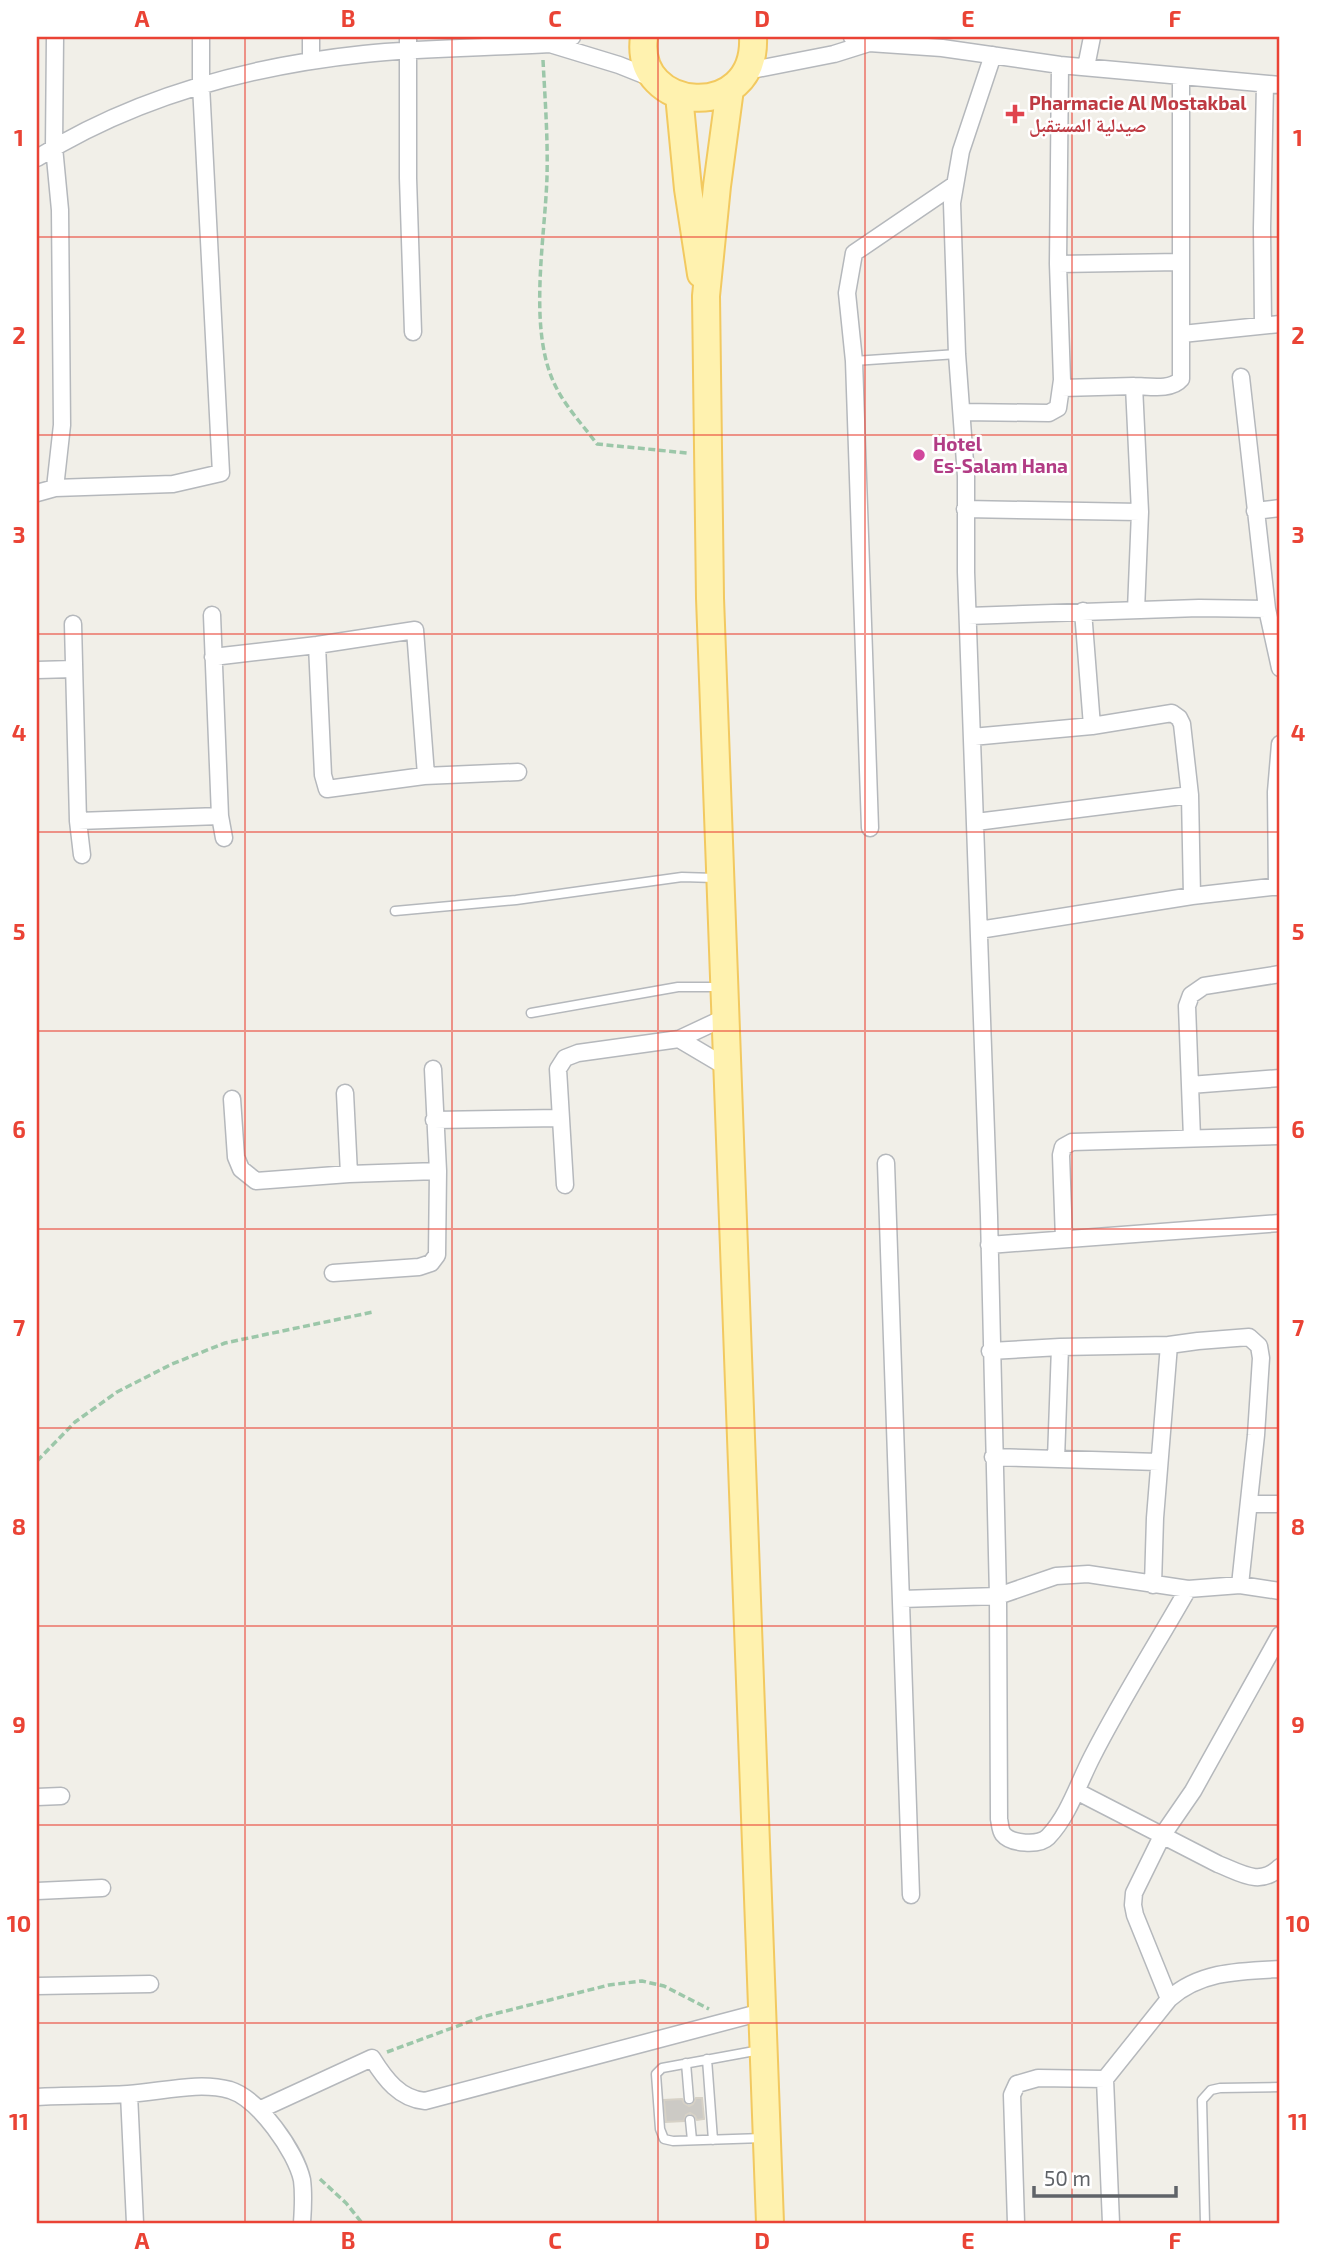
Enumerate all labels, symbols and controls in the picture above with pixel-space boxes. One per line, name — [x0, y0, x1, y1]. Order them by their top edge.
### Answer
text: A — [134, 4, 150, 32]
text: B — [341, 4, 355, 32]
text: C — [548, 4, 562, 32]
text: D — [754, 4, 770, 32]
text: E — [961, 4, 975, 32]
text: F — [1169, 4, 1182, 32]
place label: Pharmacie Al Mostakbal صيدلية المستقبل — [1029, 91, 1247, 137]
marker: Pharmacie Al Mostakbal صيدلية المستقبل — [1007, 106, 1023, 122]
text: 1 — [14, 123, 24, 151]
text: 1 — [1293, 123, 1303, 151]
text: 2 — [12, 321, 26, 349]
text: 2 — [1291, 321, 1305, 349]
place label: Hotel Es-Salam Hana — [933, 432, 1068, 477]
marker: Hotel Es-Salam Hana — [911, 447, 927, 463]
text: 3 — [12, 520, 26, 548]
text: 3 — [1291, 520, 1305, 548]
text: 4 — [12, 718, 26, 746]
text: 4 — [1291, 718, 1305, 746]
text: 5 — [13, 917, 25, 945]
text: 5 — [1292, 917, 1304, 945]
text: 6 — [12, 1115, 26, 1143]
text: 6 — [1291, 1115, 1305, 1143]
text: 7 — [13, 1313, 25, 1341]
text: 7 — [1292, 1313, 1304, 1341]
text: 8 — [12, 1512, 26, 1540]
text: 8 — [1291, 1512, 1305, 1540]
text: 9 — [12, 1710, 26, 1738]
text: 9 — [1291, 1710, 1305, 1738]
text: 10 — [7, 1909, 31, 1937]
text: 10 — [1286, 1909, 1310, 1937]
text: 11 — [9, 2107, 29, 2135]
text: 11 — [1288, 2107, 1308, 2135]
scale bar — [1034, 2155, 1175, 2199]
text: 50 m — [1044, 2165, 1091, 2190]
text: A — [134, 2226, 150, 2254]
text: B — [341, 2226, 355, 2254]
text: C — [548, 2226, 562, 2254]
text: D — [754, 2226, 770, 2254]
text: E — [961, 2226, 975, 2254]
text: F — [1169, 2226, 1182, 2254]

